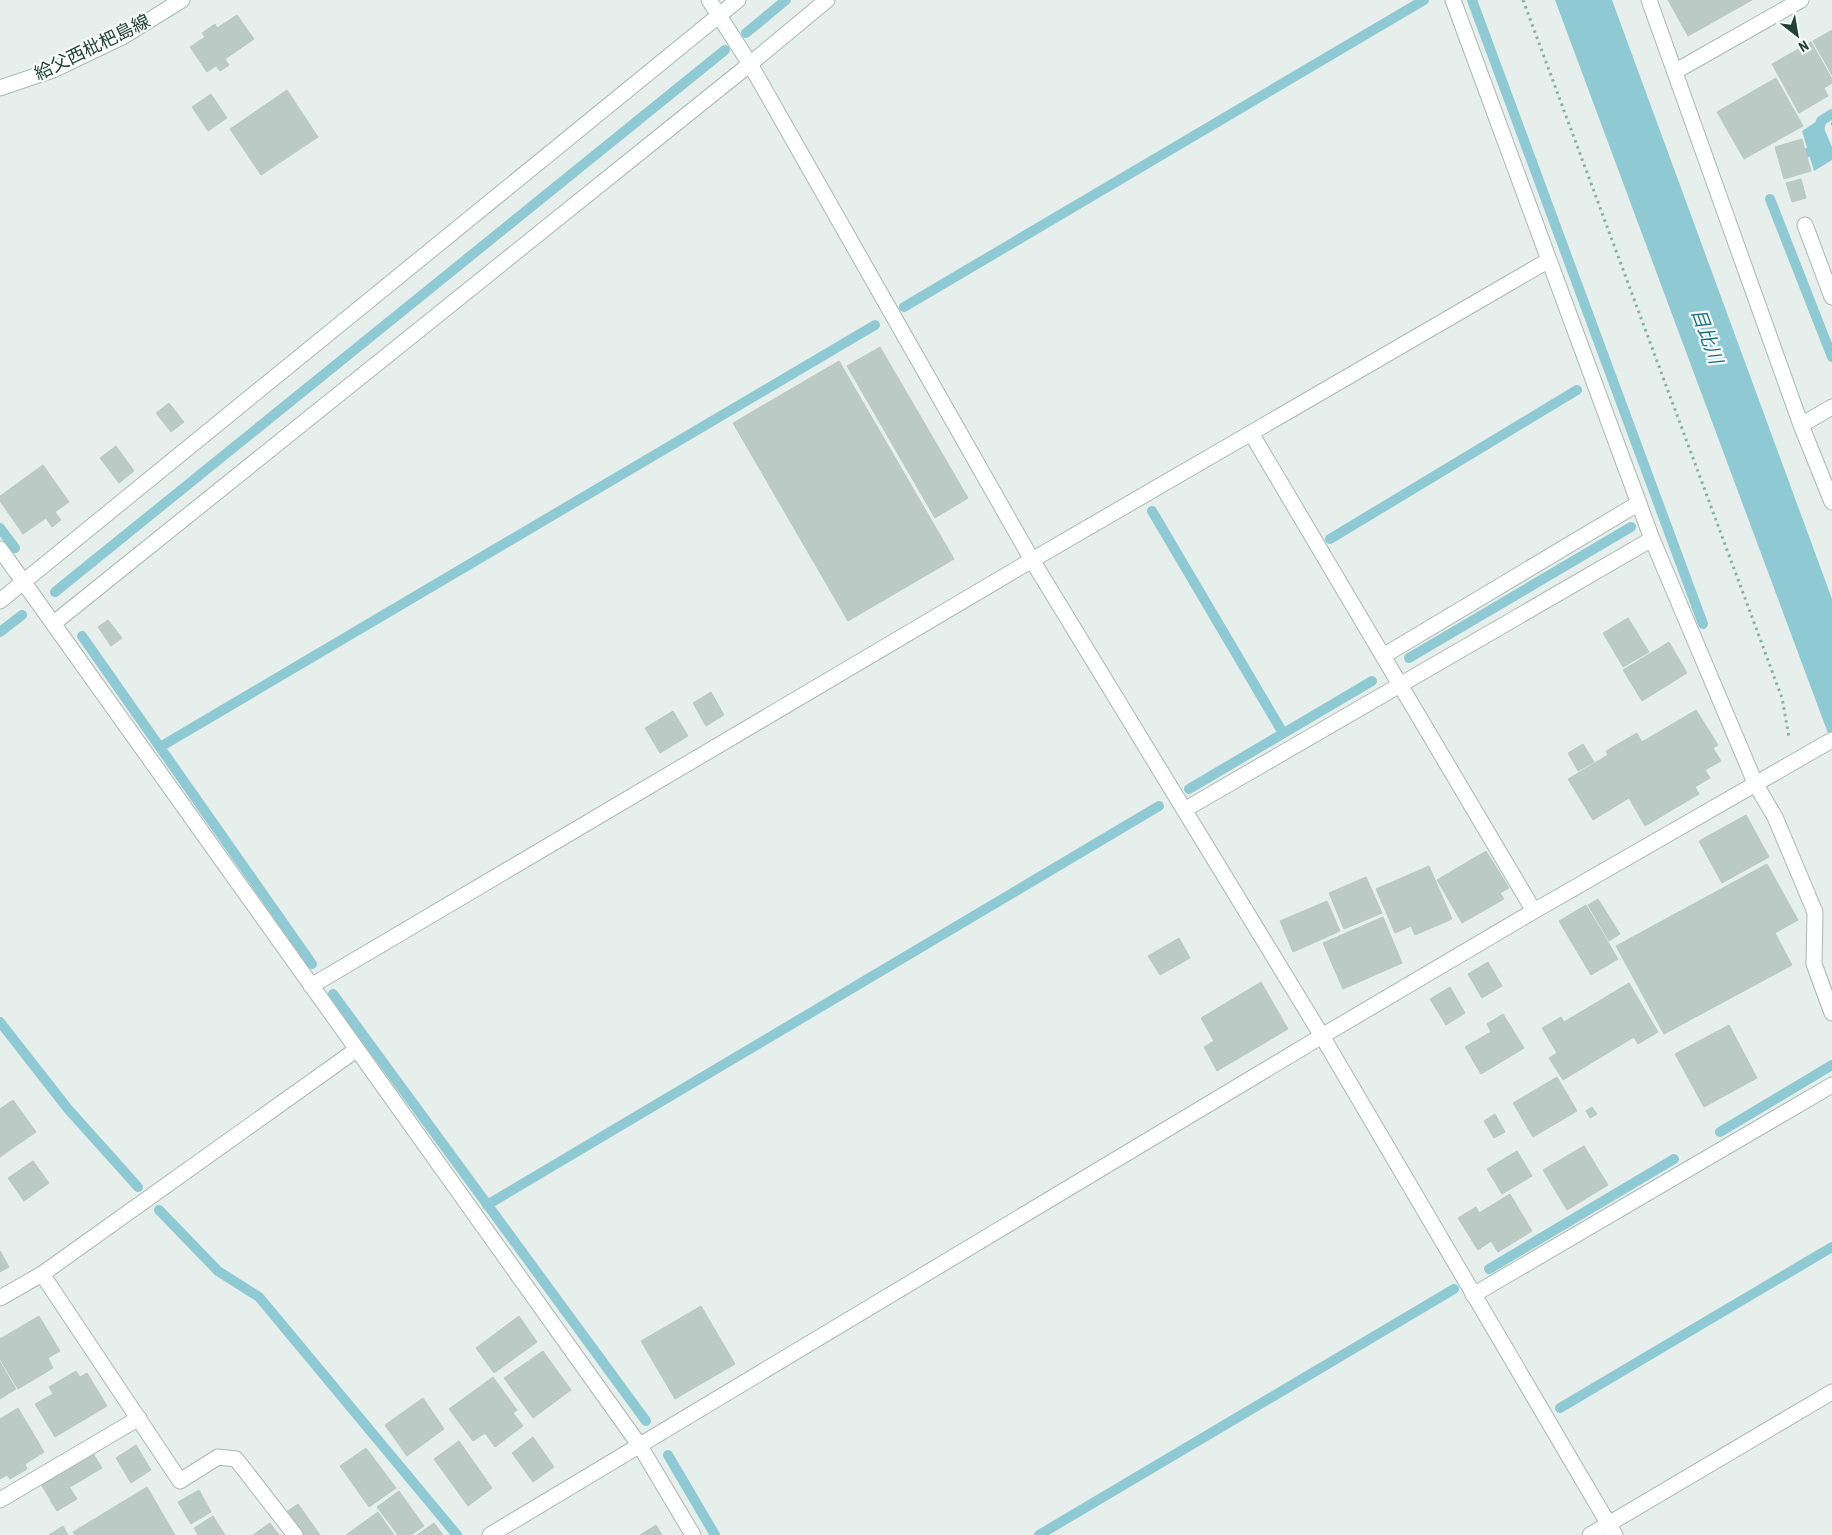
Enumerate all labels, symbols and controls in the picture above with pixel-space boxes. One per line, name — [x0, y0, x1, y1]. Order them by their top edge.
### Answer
street label: 給父西枇杷島線 — [31, 10, 153, 84]
north arrow — [1772, 10, 1822, 60]
text: N — [1796, 37, 1811, 55]
water label: 目比川 — [1686, 305, 1728, 369]

